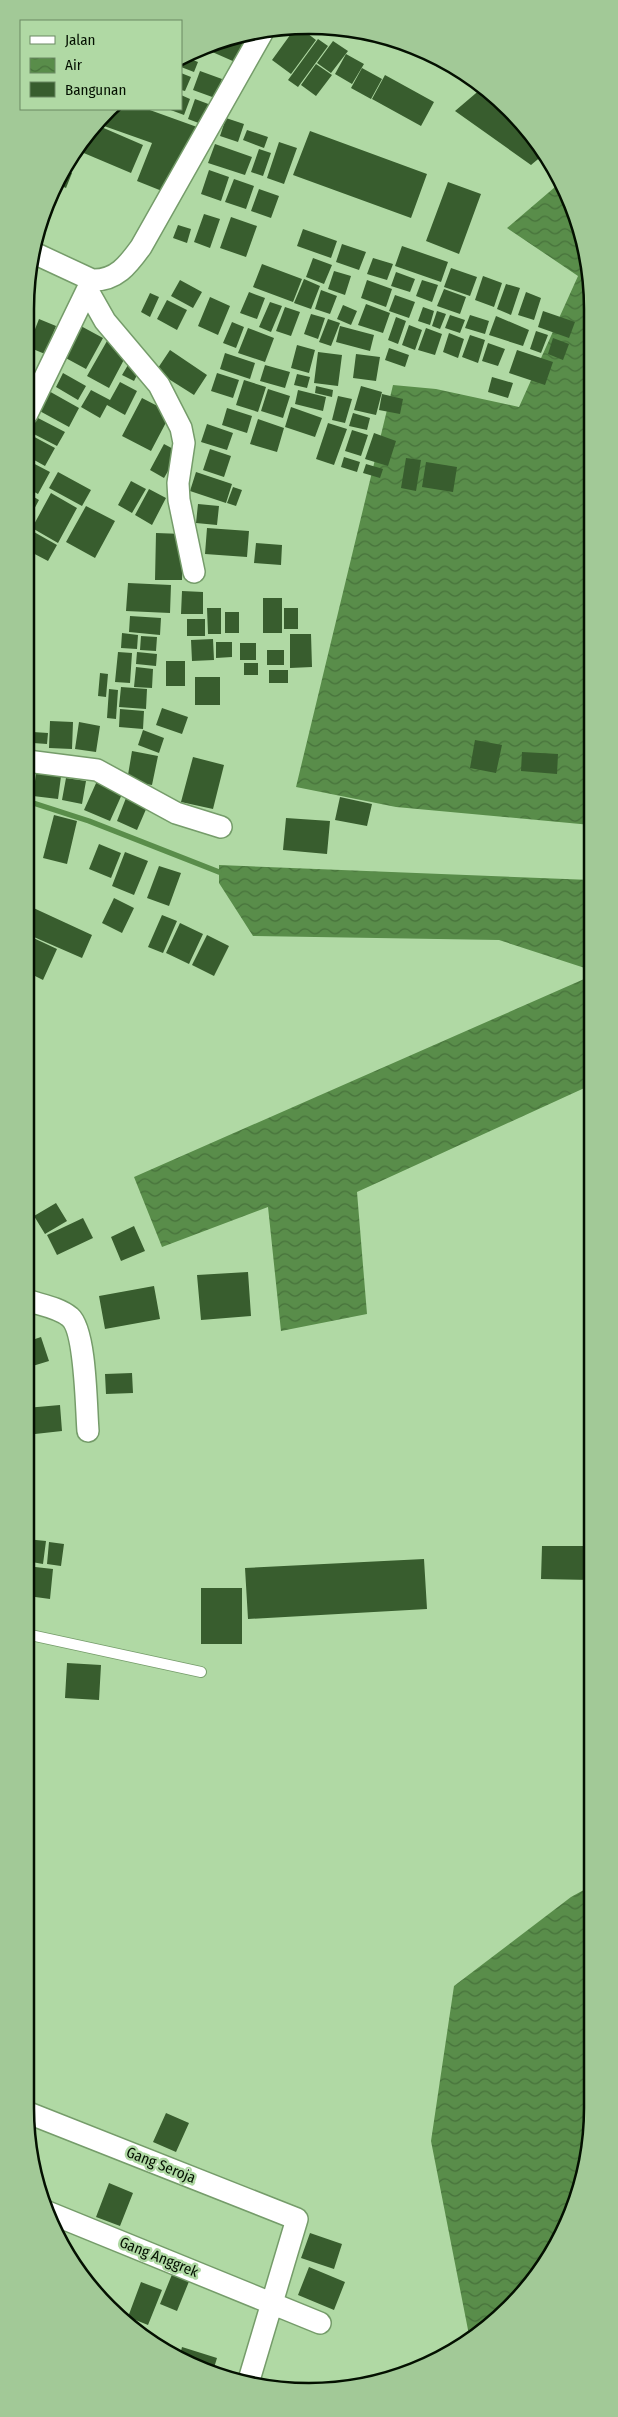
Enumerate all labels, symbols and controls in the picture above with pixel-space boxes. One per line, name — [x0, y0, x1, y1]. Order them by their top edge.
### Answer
legend — [20, 20, 182, 110]
text: Jalan — [65, 31, 95, 49]
text: Air — [65, 56, 83, 74]
text: Bangunan — [65, 81, 126, 99]
street label: Gang Seroja — [124, 2143, 198, 2187]
street label: Gang Anggrek — [117, 2233, 201, 2281]

